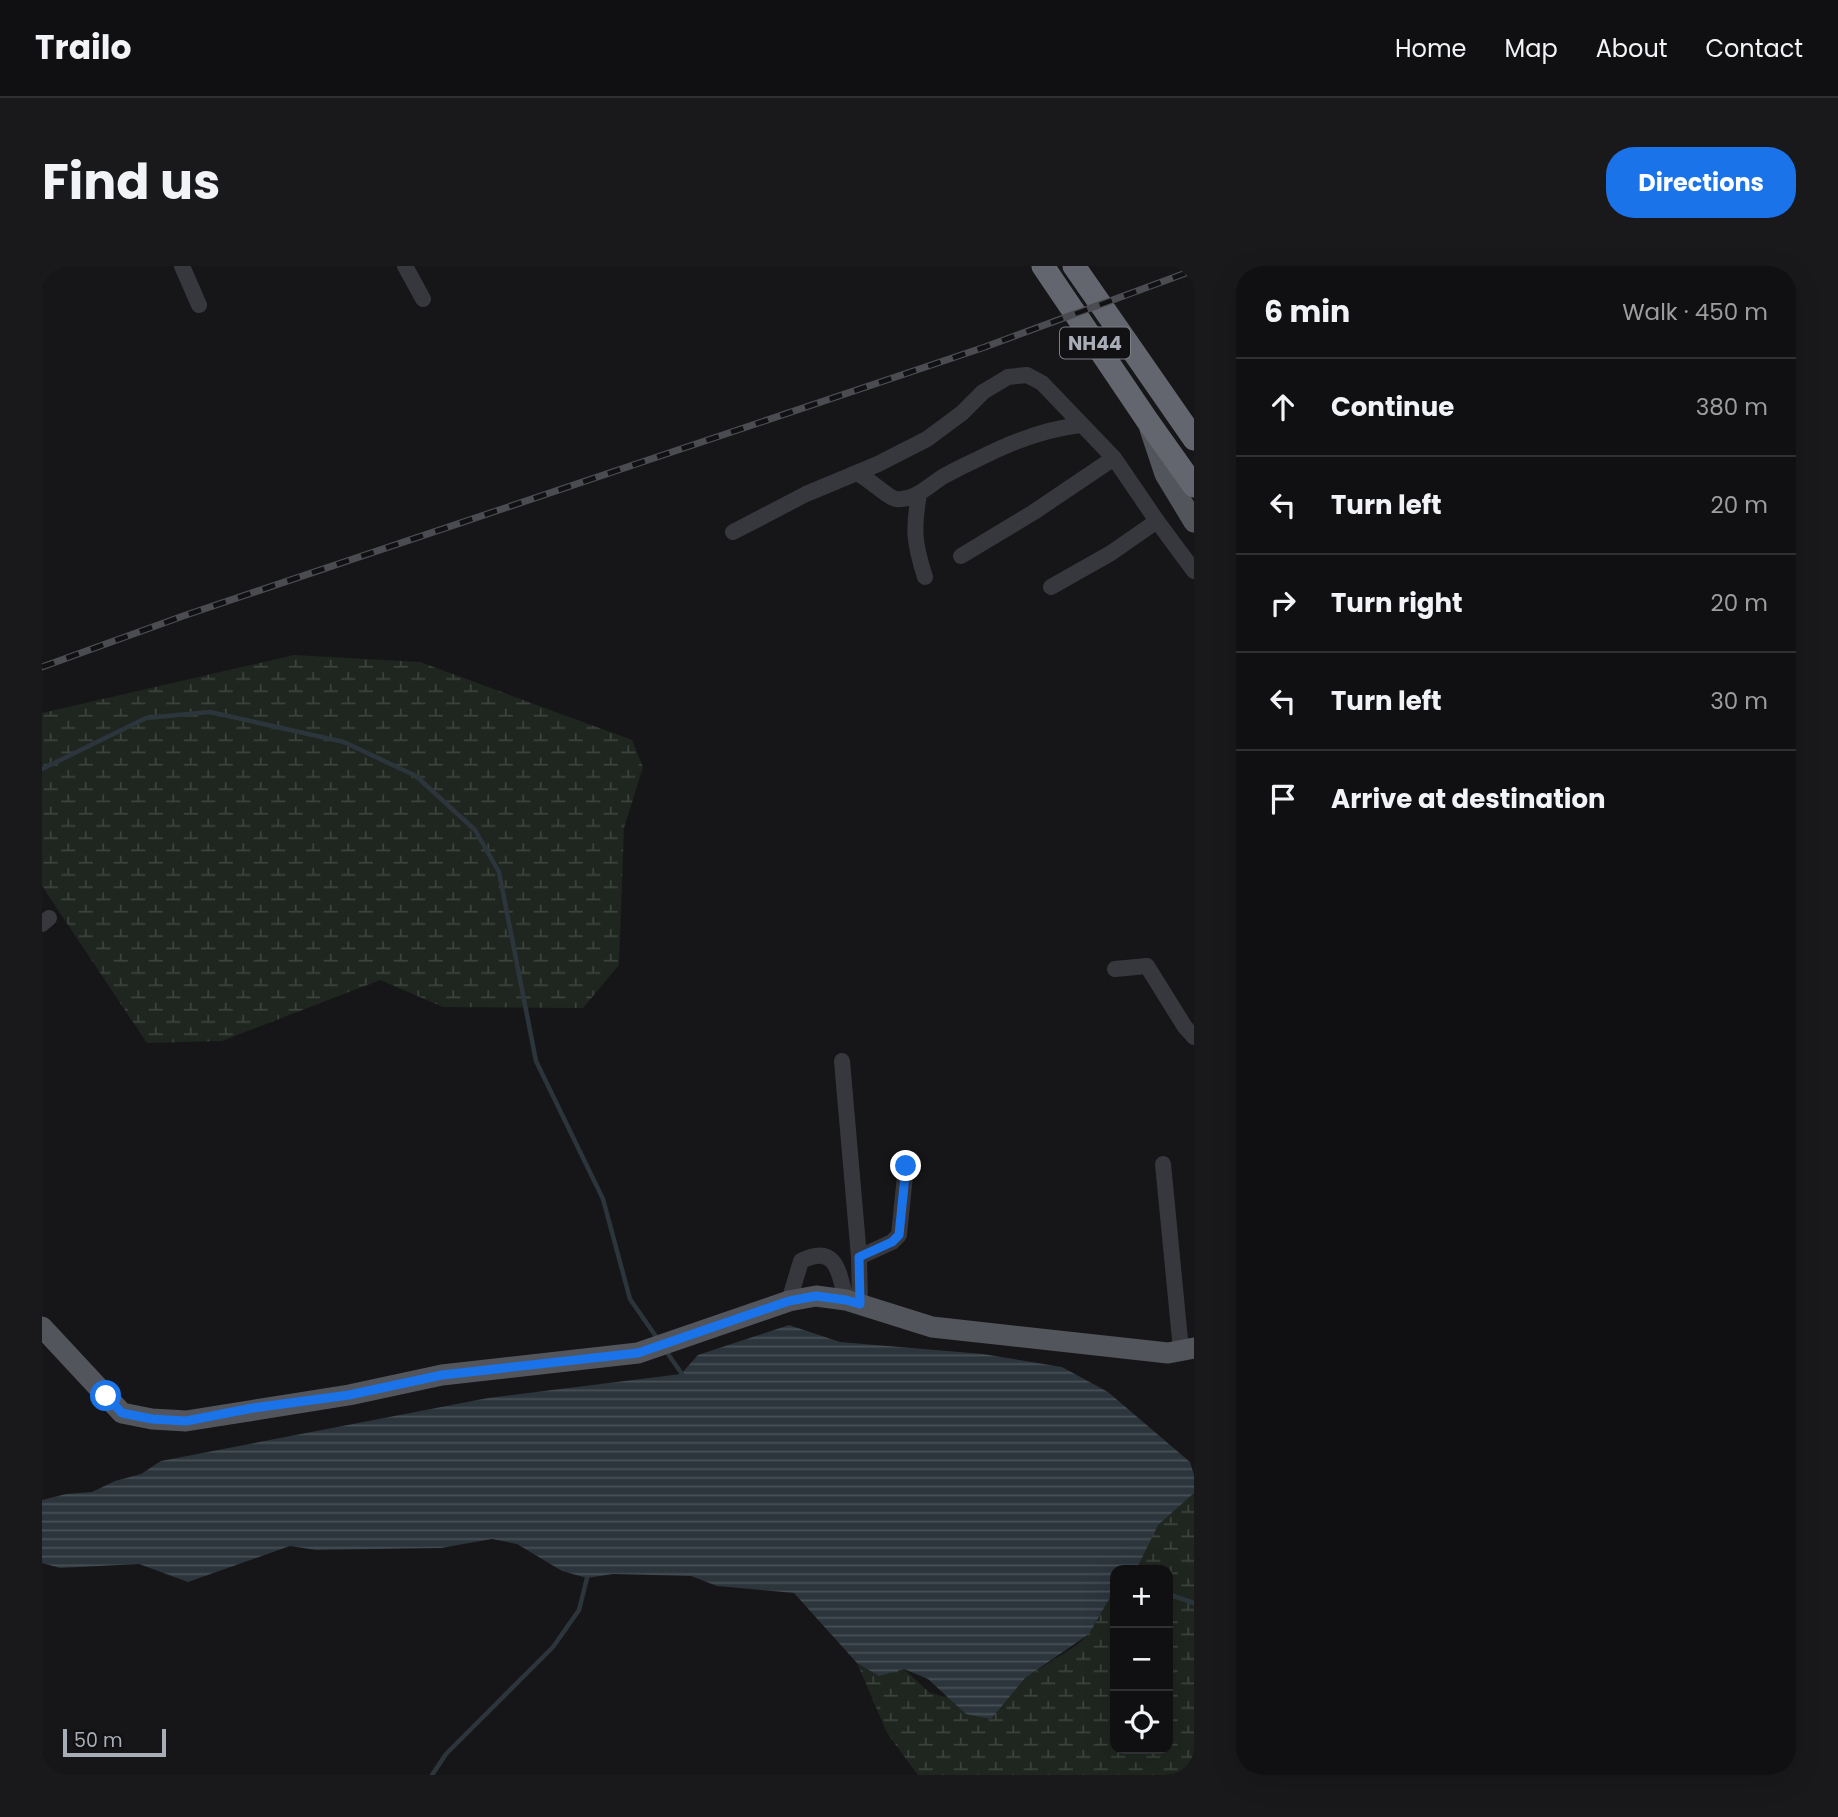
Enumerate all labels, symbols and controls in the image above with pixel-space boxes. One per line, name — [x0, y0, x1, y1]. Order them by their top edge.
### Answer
text: Trailo — [35, 24, 132, 71]
text: Home — [1395, 32, 1467, 65]
text: Map — [1505, 32, 1558, 65]
text: About — [1596, 32, 1667, 65]
text: Contact — [1705, 32, 1803, 65]
button: Directions — [1606, 147, 1796, 218]
text: Find us — [42, 148, 220, 216]
text: 6 min — [1264, 290, 1350, 333]
text: Walk · 450 m — [1622, 296, 1768, 328]
road number: NH44 — [1060, 327, 1130, 358]
icon: ahead — [1264, 388, 1302, 426]
text: Continue — [1331, 389, 1454, 425]
text: 380 m — [1696, 391, 1768, 423]
icon: left — [1264, 486, 1302, 524]
text: Turn left — [1331, 487, 1442, 523]
text: 20 m — [1710, 489, 1768, 521]
icon: right — [1264, 584, 1302, 622]
text: Turn right — [1331, 585, 1463, 621]
text: 20 m — [1710, 587, 1768, 619]
icon: left — [1264, 682, 1302, 720]
text: Turn left — [1331, 683, 1442, 719]
text: 30 m — [1710, 685, 1768, 717]
icon: arrive — [1264, 780, 1302, 818]
text: Arrive at destination — [1331, 781, 1606, 817]
route end — [890, 1150, 921, 1181]
route start — [90, 1380, 121, 1411]
map controls — [1110, 1565, 1173, 1754]
button: + — [1110, 1565, 1173, 1628]
button: − — [1110, 1628, 1173, 1691]
button: locate — [1110, 1691, 1173, 1754]
scale bar — [63, 1726, 166, 1758]
text: 50 m — [74, 1727, 123, 1754]

